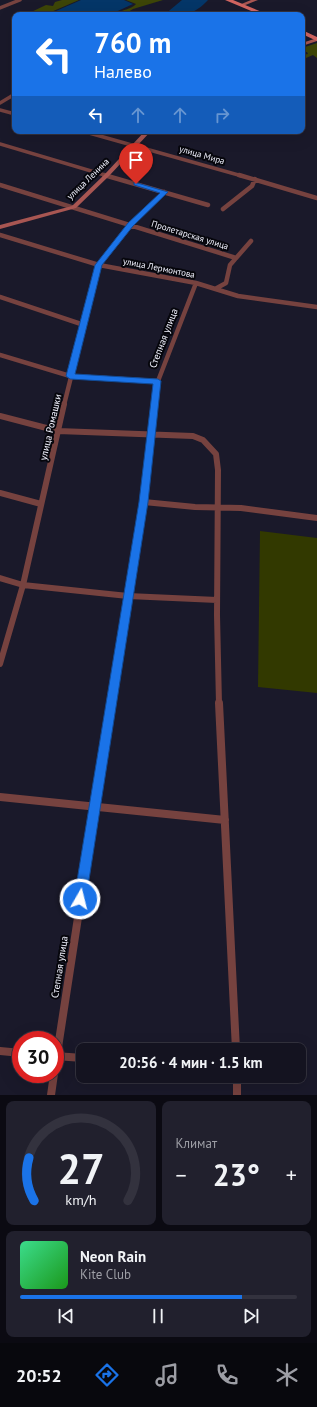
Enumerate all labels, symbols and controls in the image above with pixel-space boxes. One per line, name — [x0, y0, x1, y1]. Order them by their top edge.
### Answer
text: 760 m — [94, 24, 171, 61]
icon: left — [28, 28, 80, 80]
text: Налево — [94, 60, 152, 83]
icon: left — [85, 104, 107, 126]
icon: ahead — [127, 104, 149, 126]
icon: ahead — [169, 104, 191, 126]
icon: right — [211, 104, 233, 126]
pin — [119, 143, 153, 184]
street label: улица Мира — [178, 143, 226, 166]
icon: arrive — [125, 149, 147, 171]
street label: улица Ленина — [64, 156, 111, 202]
street label: Пролетарская улица — [150, 218, 230, 251]
street label: улица Лермонтова — [122, 255, 196, 280]
street label: Степная улица — [146, 307, 181, 370]
street label: улица Ромашки — [37, 393, 64, 462]
position arrow — [59, 878, 101, 920]
street label: Степная улица — [48, 935, 71, 999]
speed limit sign: 30 — [12, 1031, 64, 1083]
text: 20:56 · 4 мин · 1.5 km — [119, 1053, 263, 1072]
text: Климат — [176, 1135, 217, 1152]
text: 27 — [57, 1142, 104, 1195]
text: 23° — [213, 1155, 260, 1194]
text: − — [176, 1161, 187, 1189]
text: + — [286, 1161, 297, 1189]
text: km/h — [65, 1190, 96, 1209]
text: Neon Rain — [80, 1247, 146, 1266]
text: Kite Club — [80, 1266, 131, 1283]
icon: previous — [55, 1305, 77, 1327]
icon: pause — [147, 1305, 169, 1327]
icon: next — [240, 1305, 262, 1327]
icon: directions — [93, 1361, 121, 1389]
icon: music — [153, 1361, 181, 1389]
icon: phone — [213, 1361, 241, 1389]
icon: climate — [273, 1361, 301, 1389]
text: 20:52 — [16, 1364, 62, 1387]

